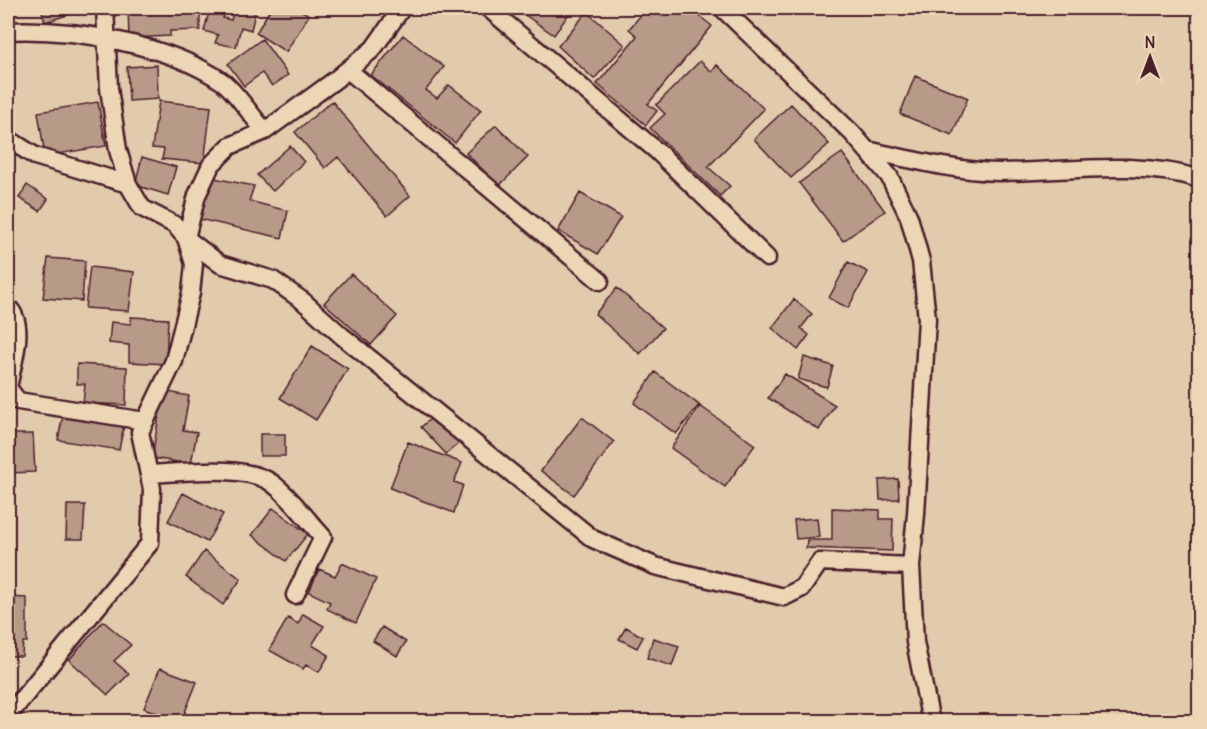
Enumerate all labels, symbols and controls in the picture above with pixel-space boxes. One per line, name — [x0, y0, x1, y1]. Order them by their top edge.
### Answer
north arrow — [1120, 27, 1180, 87]
text: N — [1144, 32, 1156, 52]

